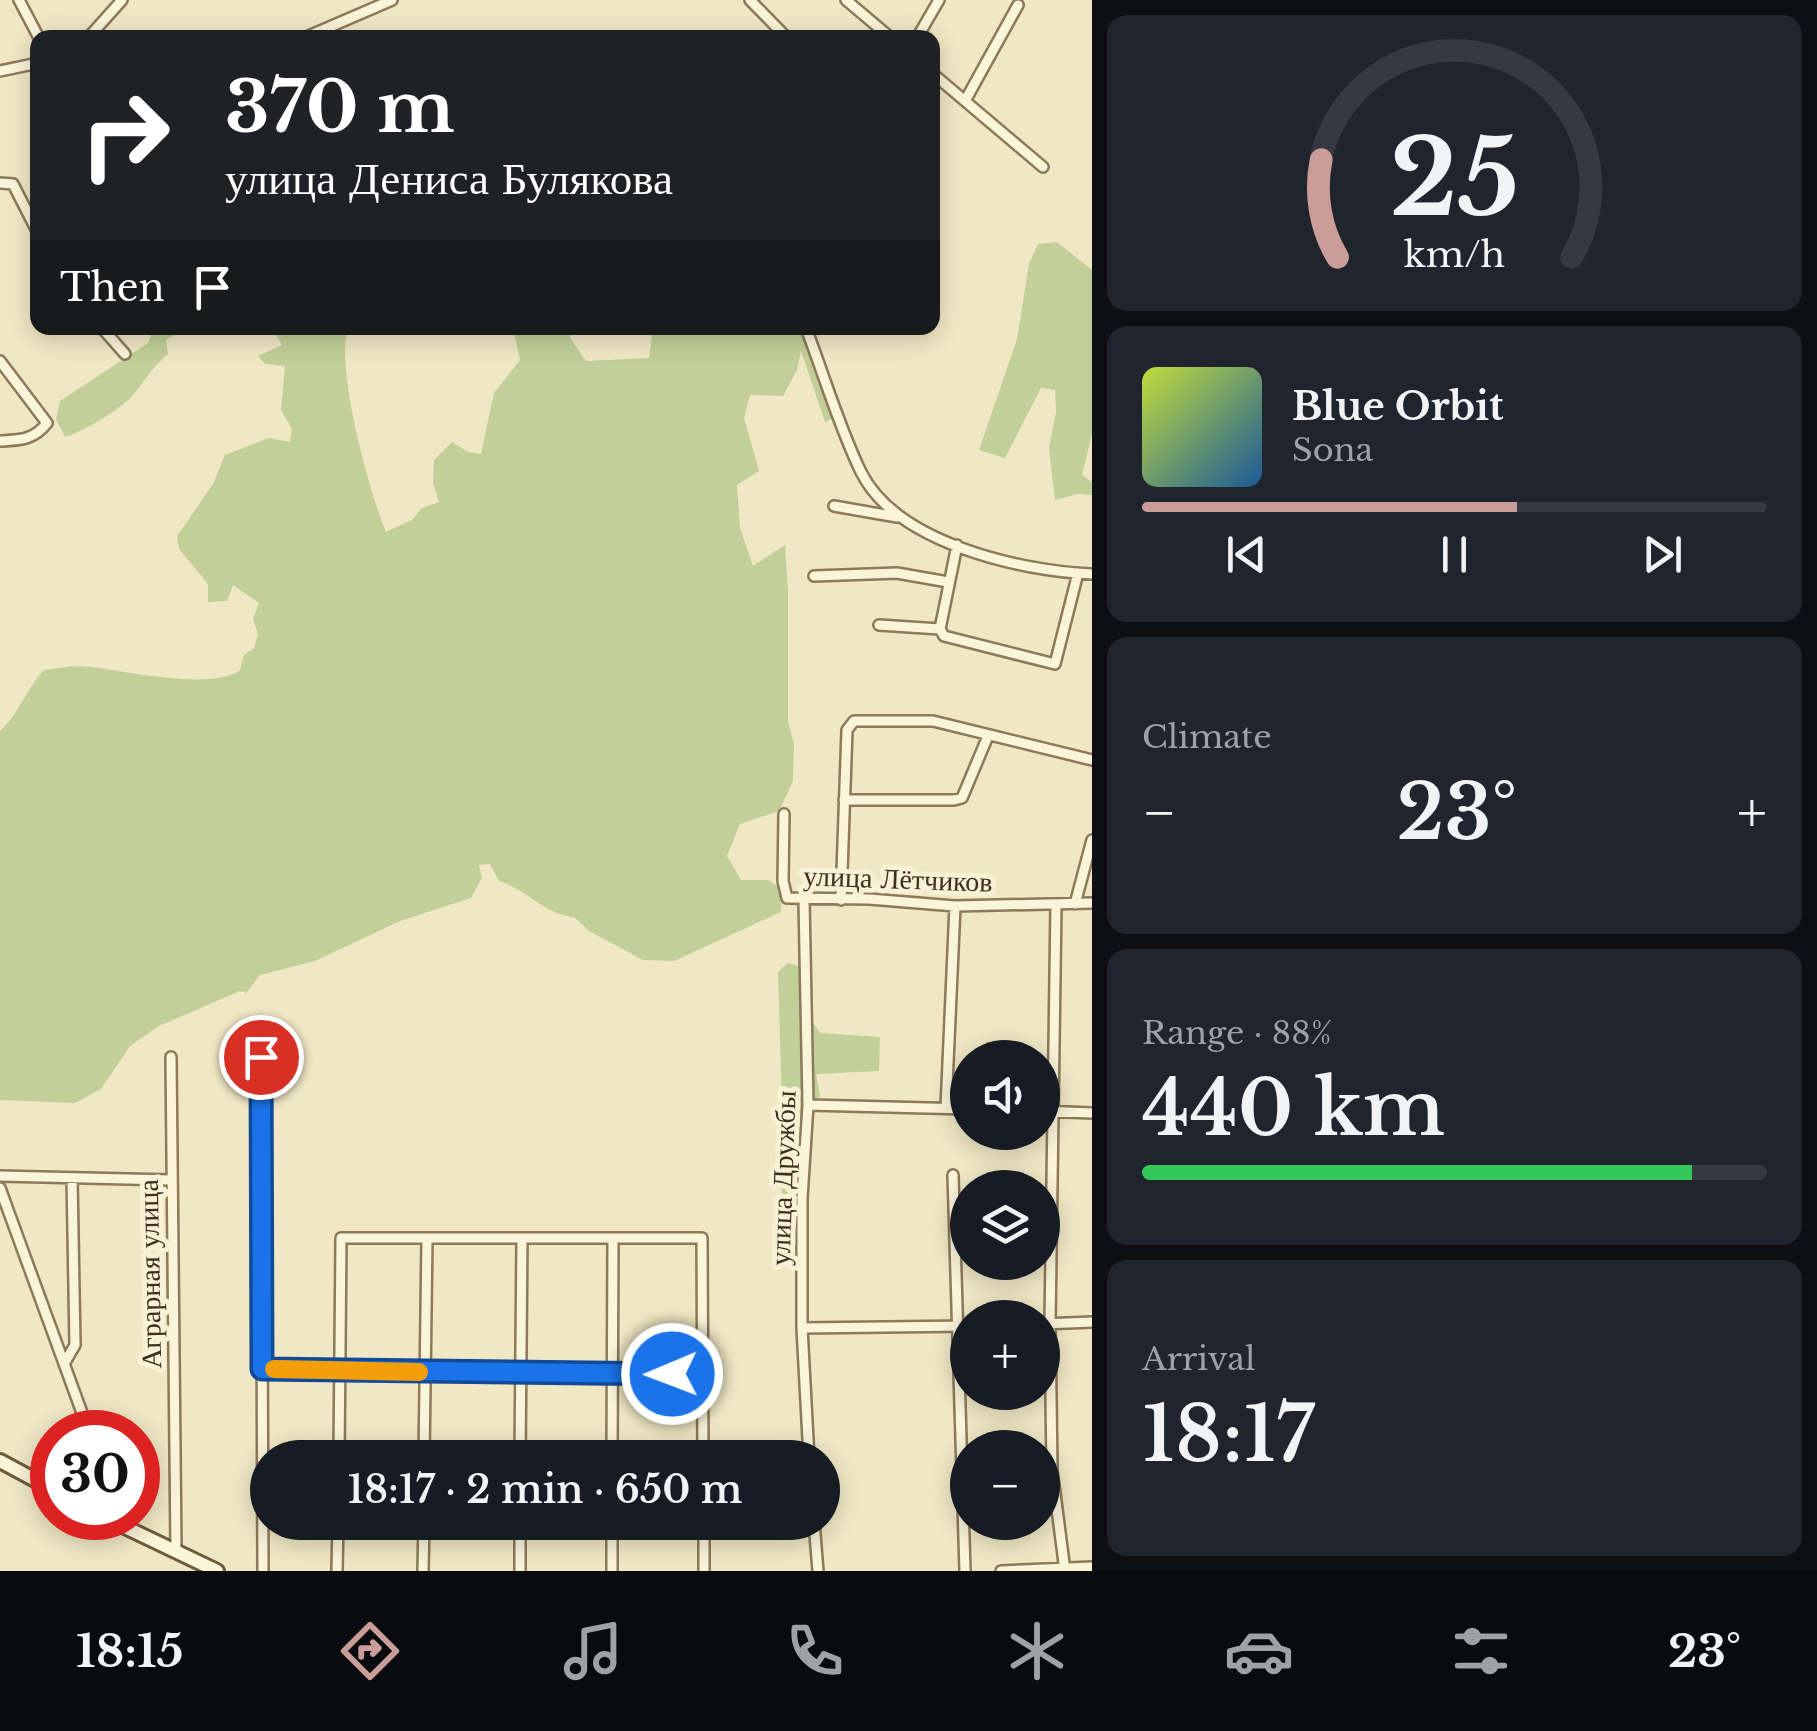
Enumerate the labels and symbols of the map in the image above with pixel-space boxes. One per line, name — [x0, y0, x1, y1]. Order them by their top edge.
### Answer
street label: улица Лётчиков — [803, 858, 993, 900]
pin — [219, 1015, 304, 1100]
street label: улица Дружбы — [762, 1089, 804, 1266]
street label: Аграрная улица — [131, 1178, 169, 1369]
position arrow — [620, 1322, 724, 1426]
speed limit sign: 30 — [30, 1410, 160, 1540]

